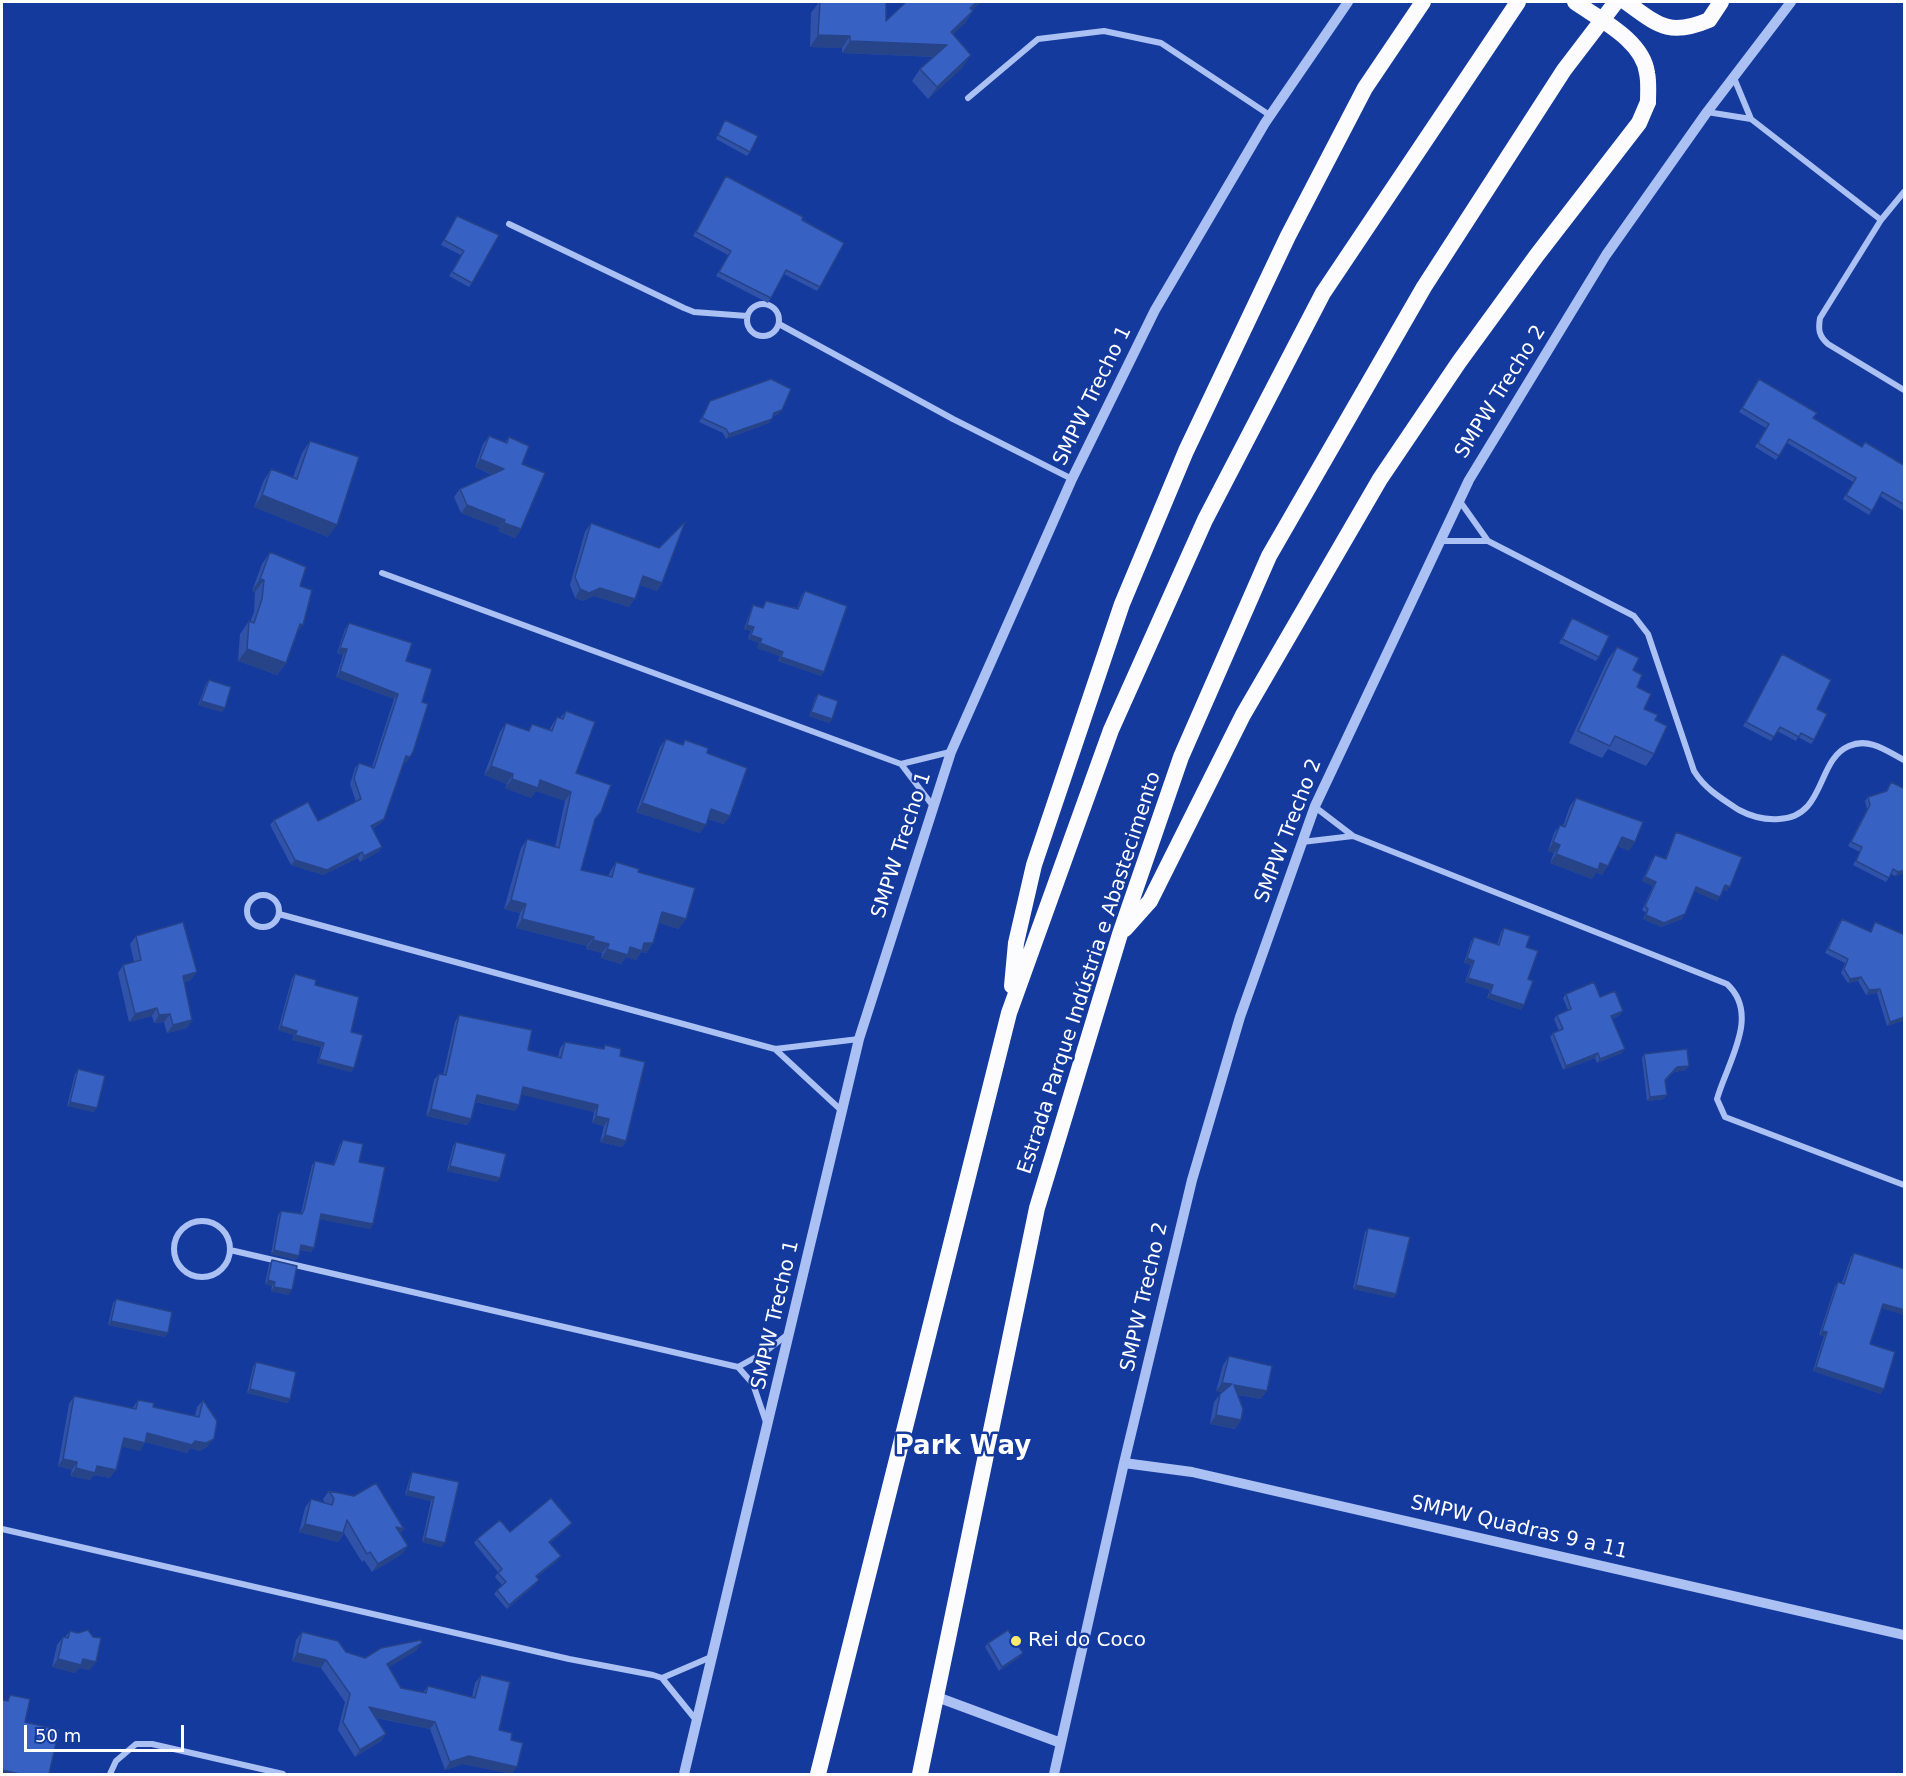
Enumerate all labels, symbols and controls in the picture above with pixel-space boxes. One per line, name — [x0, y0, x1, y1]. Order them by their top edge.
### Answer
street label: SMPW Trecho 2 — [1450, 321, 1552, 463]
street label: SMPW Trecho 1 — [1049, 322, 1137, 470]
street label: SMPW Trecho 2 — [1250, 756, 1328, 906]
street label: SMPW Trecho 1 — [867, 769, 937, 921]
street label: Estrada Parque Indústria e Abastecimento — [1013, 769, 1167, 1177]
street label: SMPW Trecho 2 — [1116, 1220, 1174, 1374]
street label: SMPW Trecho 1 — [747, 1238, 805, 1392]
district label: Park Way — [895, 1431, 1031, 1463]
street label: SMPW Quadras 9 a 11 — [1408, 1491, 1630, 1565]
place label: Rei do Coco — [1028, 1629, 1146, 1653]
marker: Rei do Coco — [1009, 1634, 1023, 1648]
scale bar — [27, 1713, 188, 1751]
text: 50 m — [35, 1725, 81, 1746]

